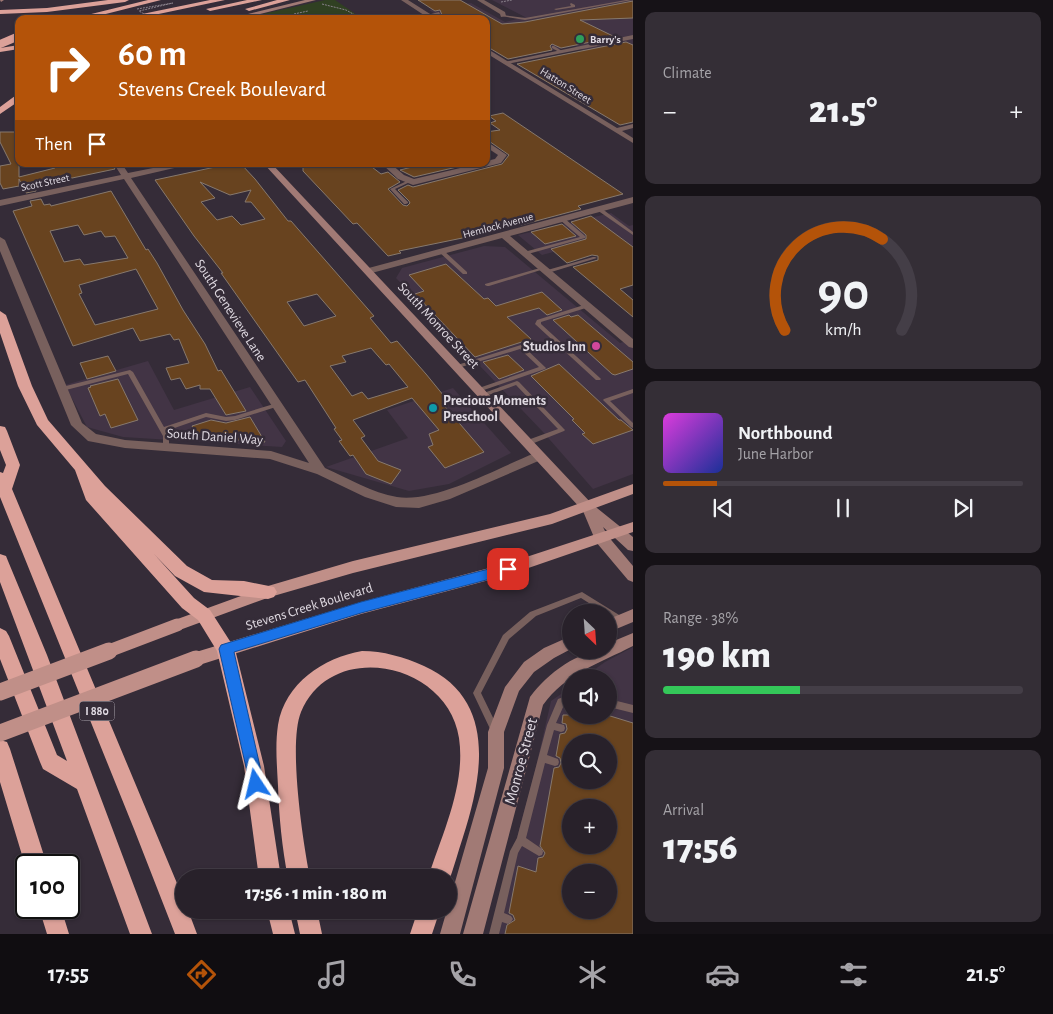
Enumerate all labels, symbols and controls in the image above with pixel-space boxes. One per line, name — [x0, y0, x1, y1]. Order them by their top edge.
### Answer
marker: Barry's — [574, 33, 586, 45]
place label: Barry's — [590, 34, 621, 45]
icon: right — [35, 35, 100, 100]
text: 60 m — [118, 37, 187, 72]
street label: Hatton Street — [538, 65, 594, 106]
text: Climate — [663, 65, 712, 81]
text: Stevens Creek Boulevard — [118, 78, 326, 100]
text: 21.5° — [809, 92, 877, 130]
text: − — [663, 98, 676, 126]
text: + — [1010, 98, 1023, 126]
icon: arrive — [83, 130, 111, 158]
text: Then — [35, 135, 73, 154]
street label: Scott Street — [20, 172, 71, 193]
street label: Hemlock Avenue — [462, 211, 535, 240]
street label: South Genevieve Lane — [192, 257, 268, 364]
text: 90 — [817, 267, 869, 319]
street label: South Monroe Street — [395, 280, 482, 372]
text: km/h — [825, 321, 861, 339]
place label: Studios Inn — [523, 340, 586, 354]
marker: Studios Inn — [590, 340, 602, 352]
place label: Precious Moments Preschool — [443, 394, 546, 424]
marker: Precious Moments Preschool — [427, 402, 439, 414]
text: Northbound — [738, 424, 833, 443]
street label: South Daniel Way — [166, 427, 264, 447]
text: June Harbor — [738, 446, 813, 462]
icon: previous — [709, 494, 737, 522]
icon: pause — [829, 494, 857, 522]
icon: next — [949, 494, 977, 522]
pin — [487, 548, 529, 590]
icon: arrive — [494, 555, 522, 583]
street label: Stevens Creek Boulevard — [244, 581, 375, 633]
north arrow — [562, 604, 618, 659]
map controls — [562, 604, 617, 919]
text: Range · 38% — [663, 610, 739, 626]
text: 190 km — [663, 637, 771, 675]
button: sound — [562, 669, 617, 724]
road number: I 880 — [80, 701, 114, 720]
street label: Monroe Street — [502, 716, 540, 806]
button: search — [562, 734, 617, 789]
position arrow — [229, 757, 281, 809]
button: + — [562, 799, 617, 854]
text: Arrival — [663, 802, 704, 818]
text: 17:56 — [663, 829, 738, 867]
speed limit sign: 100 — [15, 854, 80, 919]
button: − — [562, 864, 617, 919]
text: 17:56 · 1 min · 180 m — [245, 884, 387, 903]
icon: directions — [184, 957, 219, 992]
icon: music — [315, 957, 350, 992]
icon: phone — [445, 957, 480, 992]
icon: climate — [575, 957, 610, 992]
icon: car — [705, 957, 740, 992]
icon: filters — [836, 957, 871, 992]
text: 17:55 — [48, 963, 89, 985]
text: 21.5° — [966, 963, 1005, 985]

